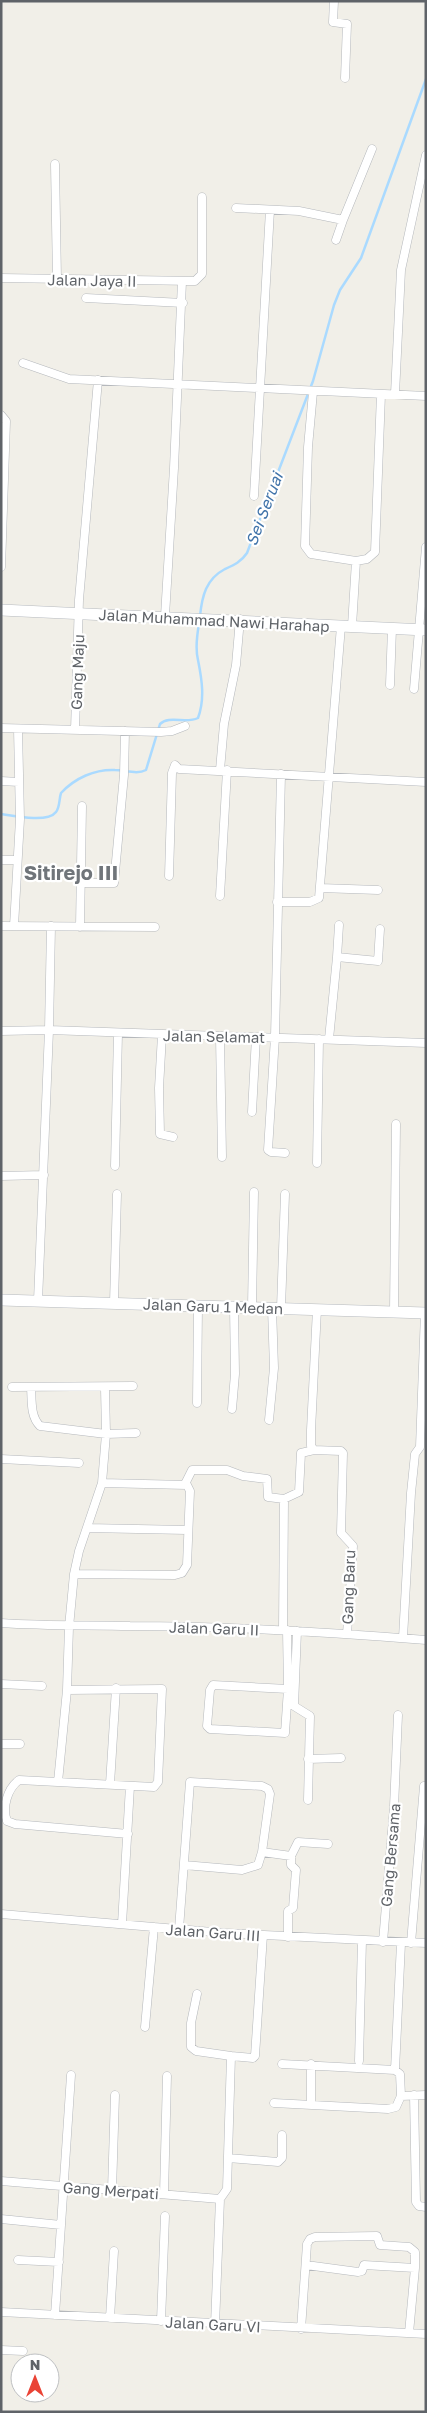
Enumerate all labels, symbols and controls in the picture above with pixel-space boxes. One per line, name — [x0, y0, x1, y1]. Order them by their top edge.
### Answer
street label: Jalan Jaya II — [47, 270, 137, 290]
water label: Sei Seruai — [241, 468, 288, 548]
street label: Jalan Muhammad Nawi Harahap — [98, 605, 330, 635]
street label: Gang Maju — [67, 634, 87, 710]
district label: Sitirejo III — [24, 860, 118, 884]
street label: Jalan Selamat — [163, 1026, 265, 1046]
street label: Jalan Garu 1 Medan — [143, 1295, 283, 1317]
street label: Gang Baru — [338, 1549, 358, 1625]
street label: Jalan Garu II — [169, 1617, 259, 1639]
street label: Gang Bersama — [377, 1802, 403, 1908]
street label: Jalan Garu III — [165, 1920, 261, 1944]
street label: Gang Merpati — [62, 2178, 160, 2202]
street label: Jalan Garu VI — [165, 2313, 261, 2335]
north arrow — [10, 2353, 60, 2403]
text: N — [30, 2356, 40, 2373]

